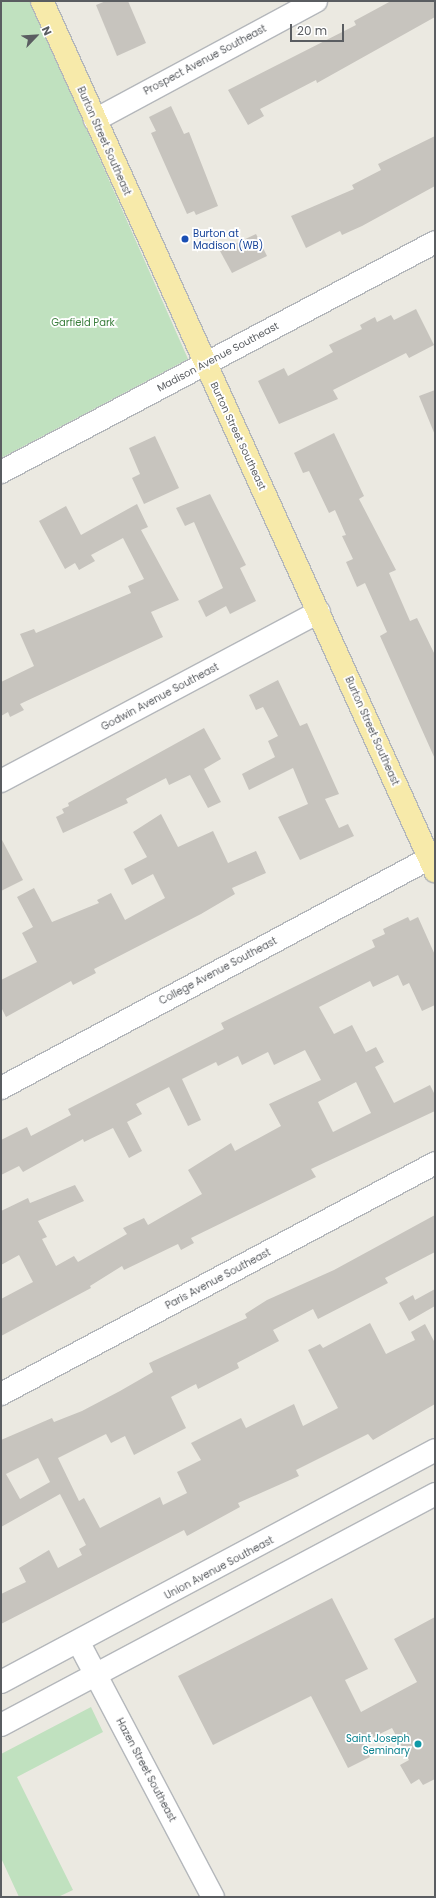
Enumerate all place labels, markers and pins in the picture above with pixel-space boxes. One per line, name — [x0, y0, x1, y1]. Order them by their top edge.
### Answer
place label: Burton at Madison (WB) — [193, 227, 263, 250]
marker: Burton at Madison (WB) — [180, 234, 190, 244]
place label: Saint Joseph Seminary — [346, 1732, 410, 1756]
marker: Saint Joseph Seminary — [413, 1739, 423, 1749]

